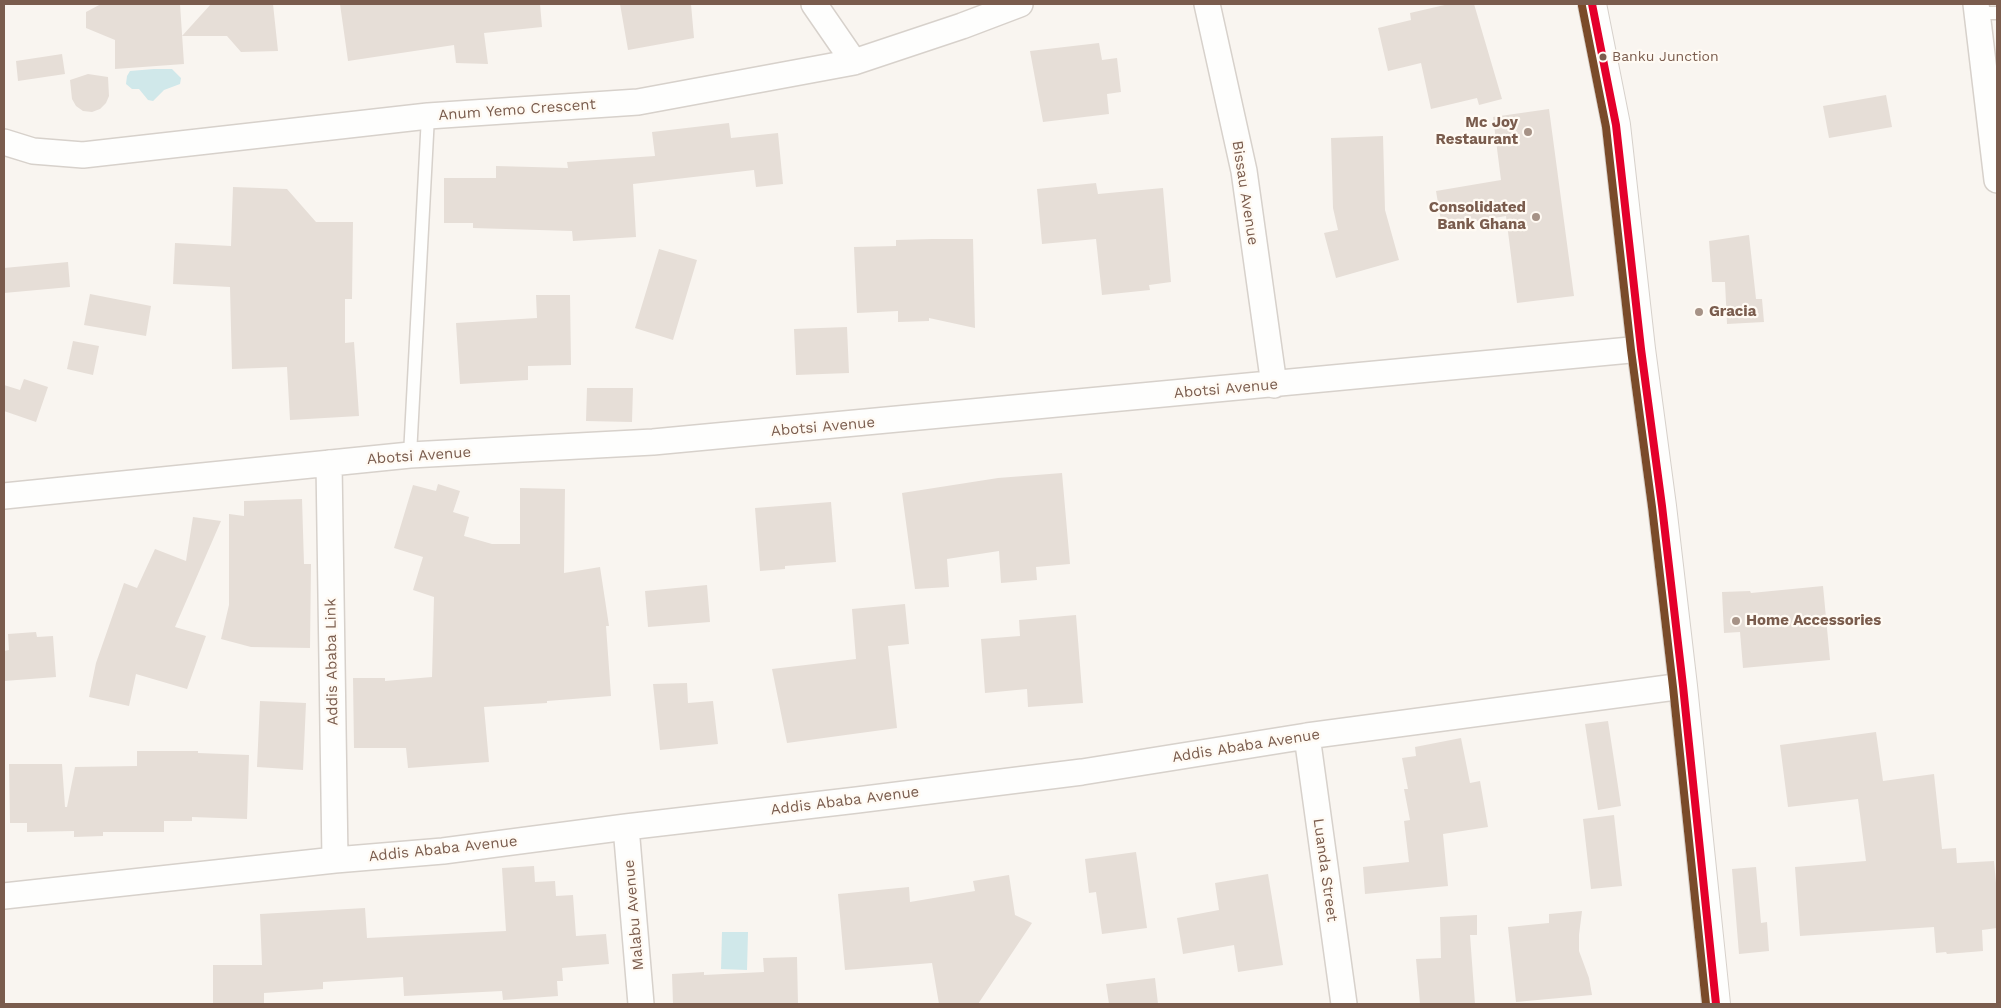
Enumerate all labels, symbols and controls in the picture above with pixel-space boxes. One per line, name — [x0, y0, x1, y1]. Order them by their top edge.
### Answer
place label: Banku Junction — [1612, 49, 1719, 65]
marker: Banku Junction — [1598, 52, 1608, 62]
street label: Anum Yemo Crescent — [438, 96, 596, 124]
place label: Mc Joy Restaurant — [1436, 114, 1518, 149]
marker: Mc Joy Restaurant — [1522, 126, 1534, 138]
street label: Bissau Avenue — [1228, 139, 1262, 247]
place label: Consolidated Bank Ghana — [1429, 199, 1526, 234]
marker: Consolidated Bank Ghana — [1530, 211, 1542, 223]
place label: Gracia — [1709, 303, 1756, 321]
marker: Gracia — [1693, 306, 1705, 318]
street label: Abotsi Avenue — [1173, 375, 1279, 403]
street label: Abotsi Avenue — [770, 413, 876, 441]
street label: Abotsi Avenue — [366, 443, 472, 469]
street label: Addis Ababa Link — [322, 598, 342, 726]
place label: Home Accessories — [1746, 612, 1881, 630]
marker: Home Accessories — [1730, 615, 1742, 627]
street label: Addis Ababa Avenue — [1171, 725, 1321, 767]
street label: Addis Ababa Avenue — [770, 783, 920, 819]
street label: Luanda Street — [1309, 817, 1341, 923]
street label: Addis Ababa Avenue — [368, 832, 518, 866]
street label: Malabu Avenue — [620, 859, 648, 971]

